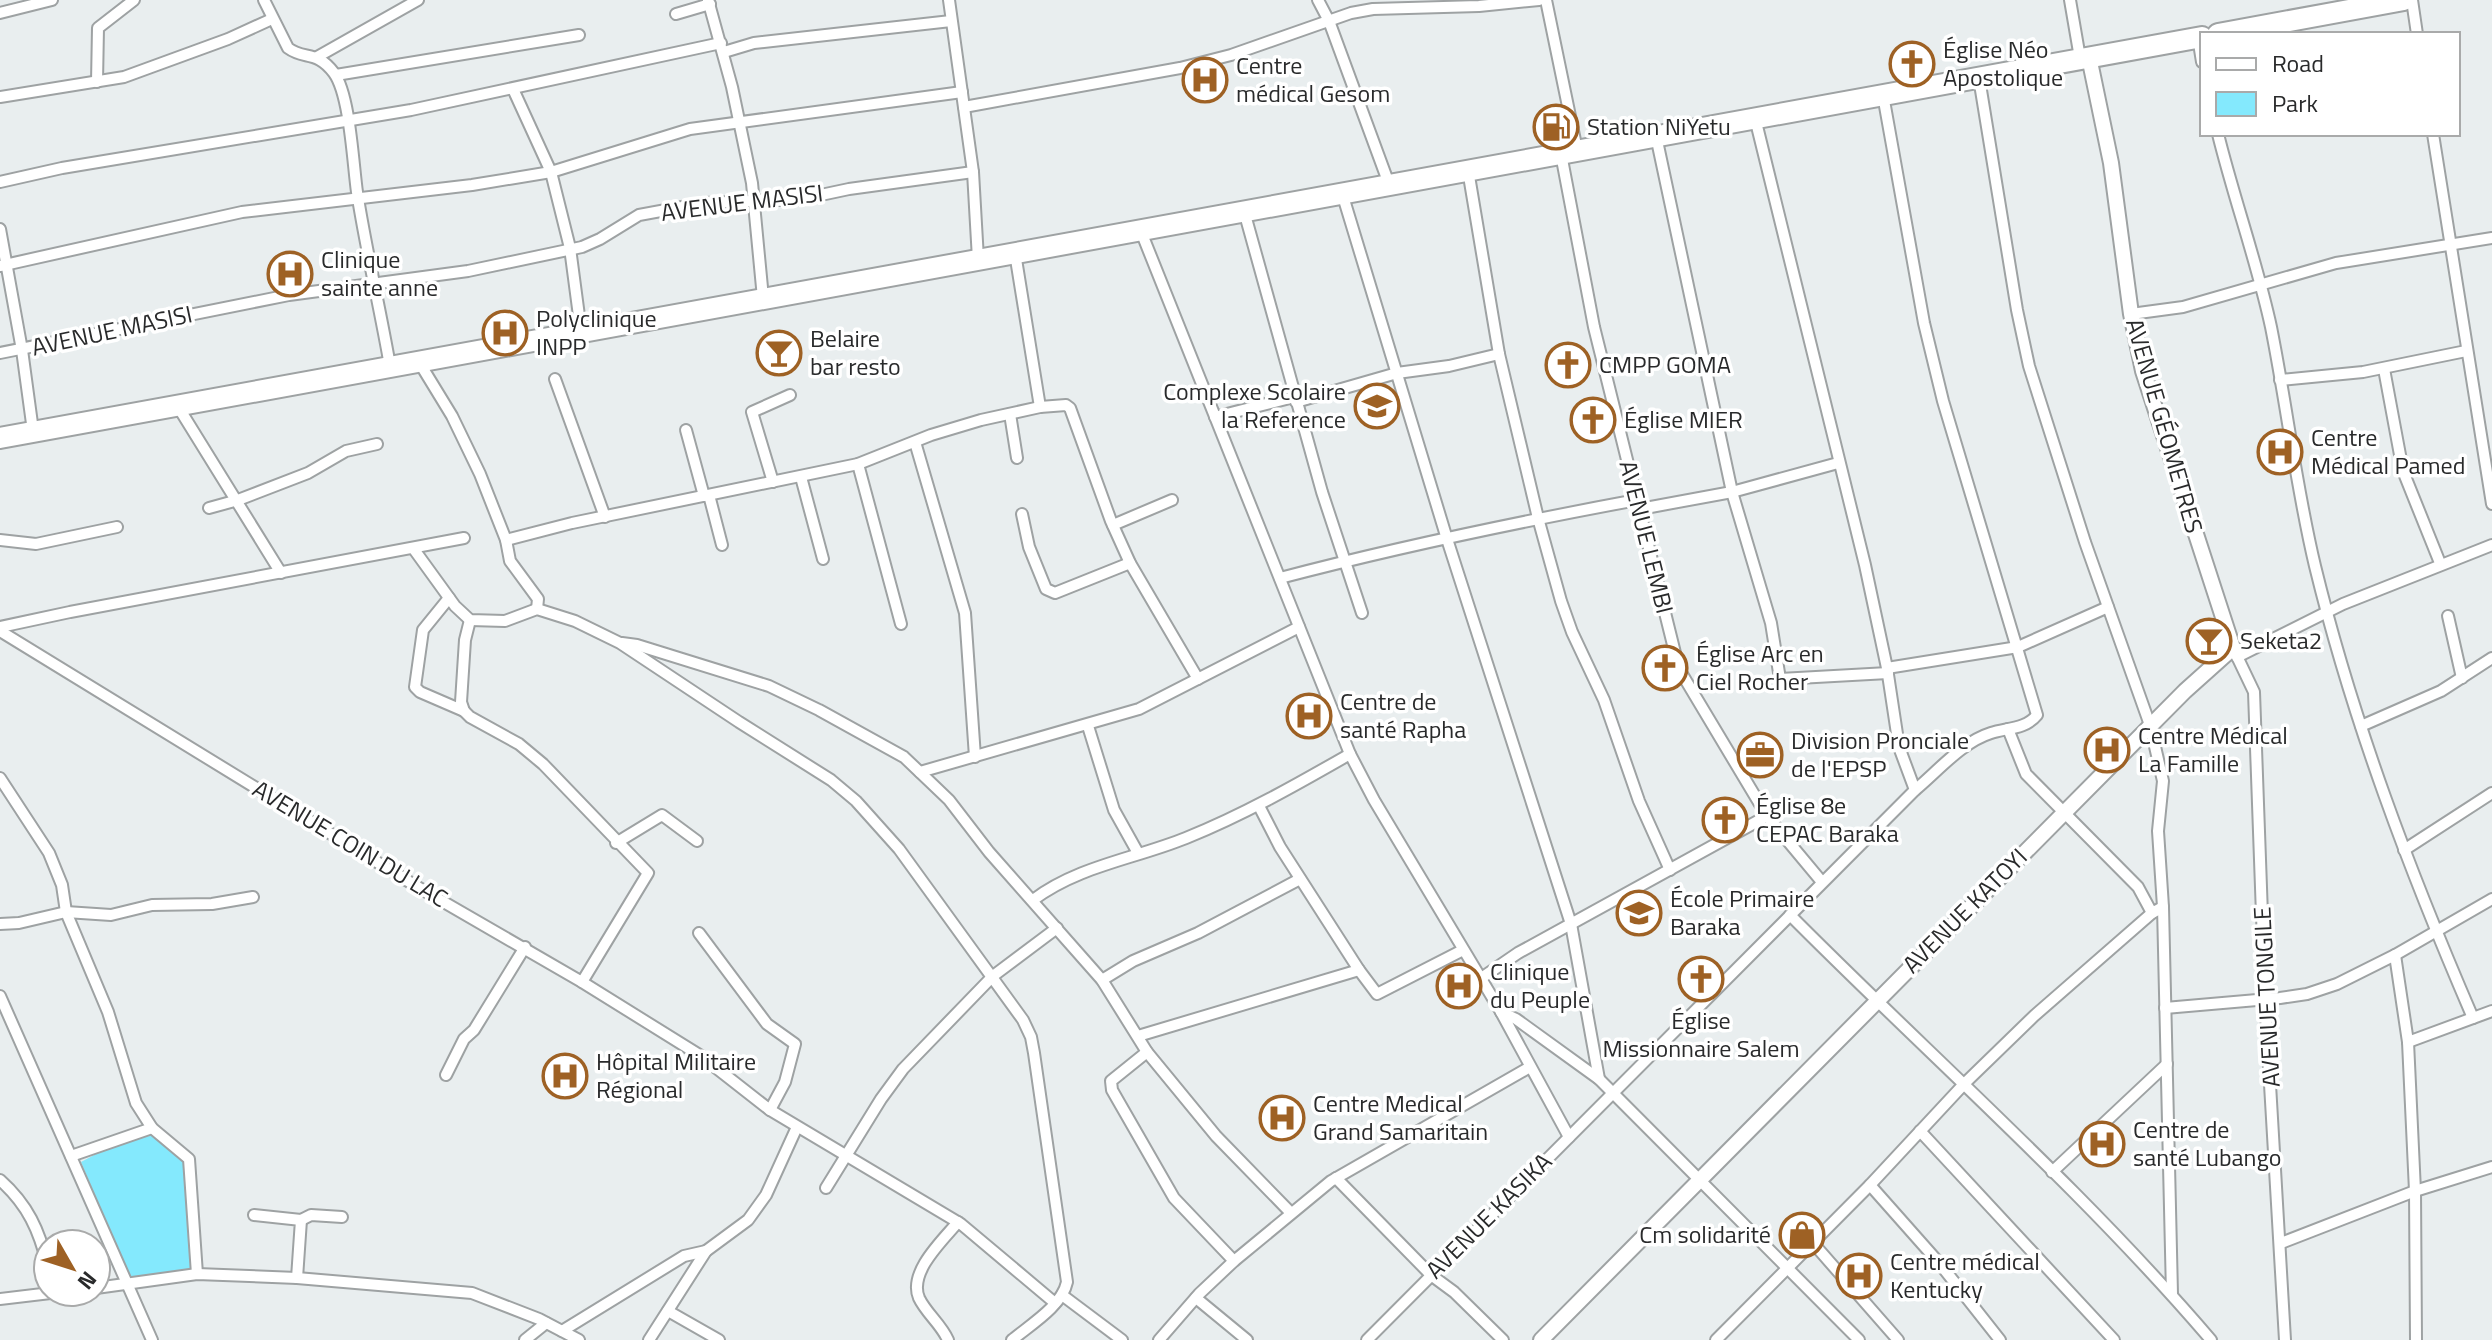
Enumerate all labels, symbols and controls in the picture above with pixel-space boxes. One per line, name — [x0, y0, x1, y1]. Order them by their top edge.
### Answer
place label: Église Néo Apostolique — [1943, 31, 2063, 95]
legend — [2200, 32, 2460, 136]
church icon: Église Néo Apostolique — [1888, 40, 1936, 88]
text: Road — [2272, 45, 2324, 81]
place label: Centre médical Gesom — [1236, 47, 1390, 111]
hospital icon: Centre médical Gesom — [1181, 56, 1229, 104]
text: Park — [2272, 85, 2318, 121]
fuel station icon: Station NiYetu — [1532, 103, 1580, 151]
place label: Station NiYetu — [1587, 108, 1731, 144]
street label: AVENUE MASISI — [659, 174, 825, 230]
place label: Clinique sainte anne — [321, 241, 438, 305]
hospital icon: Clinique sainte anne — [266, 250, 314, 298]
street label: AVENUE MASISI — [28, 295, 195, 365]
place label: Polyclinique INPP — [536, 300, 657, 364]
hospital icon: Polyclinique INPP — [481, 309, 529, 357]
street label: AVENUE GÉOMETRES — [2117, 314, 2213, 537]
place label: Belaire bar resto — [810, 320, 901, 384]
bar icon: Belaire bar resto — [755, 329, 803, 377]
church icon: CMPP GOMA — [1544, 341, 1592, 389]
place label: CMPP GOMA — [1599, 346, 1731, 382]
place label: Complexe Scolaire la Reference — [1163, 373, 1346, 437]
school or university icon: Complexe Scolaire la Reference — [1353, 382, 1401, 430]
church icon: Église MIER — [1569, 396, 1617, 444]
place label: Église MIER — [1624, 401, 1743, 437]
place label: Centre Médical Pamed — [2311, 419, 2465, 483]
hospital icon: Centre Médical Pamed — [2256, 428, 2304, 476]
street label: AVENUE LEMBI — [1611, 456, 1683, 617]
bar icon: Seketa2 — [2185, 617, 2233, 665]
place label: Seketa2 — [2240, 622, 2322, 658]
place label: Église Arc en Ciel Rocher — [1696, 635, 1824, 699]
church icon: Église Arc en Ciel Rocher — [1641, 644, 1689, 692]
place label: Centre de santé Rapha — [1340, 683, 1466, 747]
hospital icon: Centre de santé Rapha — [1285, 692, 1333, 740]
place label: Centre Médical La Famille — [2138, 717, 2288, 781]
place label: Division Pronciale de l'EPSP — [1791, 722, 1969, 786]
hospital icon: Centre Médical La Famille — [2083, 726, 2131, 774]
office icon: Division Pronciale de l'EPSP — [1736, 731, 1784, 779]
street label: AVENUE COIN DU LAC — [246, 771, 455, 916]
place label: Église 8e CEPAC Baraka — [1756, 787, 1899, 851]
church icon: Église 8e CEPAC Baraka — [1701, 796, 1749, 844]
street label: AVENUE KATOYI — [1894, 840, 2035, 981]
place label: École Primaire Baraka — [1670, 880, 1814, 944]
school or university icon: École Primaire Baraka — [1615, 889, 1663, 937]
street label: AVENUE TONGILE — [2243, 906, 2289, 1088]
place label: Clinique du Peuple — [1490, 953, 1590, 1017]
church icon: Église Missionnaire Salem — [1677, 955, 1725, 1003]
hospital icon: Clinique du Peuple — [1435, 962, 1483, 1010]
place label: Église Missionnaire Salem — [1603, 1002, 1799, 1066]
place label: Hôpital Militaire Régional — [596, 1043, 756, 1107]
hospital icon: Hôpital Militaire Régional — [541, 1052, 589, 1100]
place label: Centre Medical Grand Samaritain — [1313, 1085, 1488, 1149]
hospital icon: Centre Medical Grand Samaritain — [1258, 1094, 1306, 1142]
place label: Centre de santé Lubango — [2133, 1111, 2282, 1175]
hospital icon: Centre de santé Lubango — [2078, 1120, 2126, 1168]
street label: AVENUE KASIKA — [1417, 1144, 1560, 1287]
shop icon: Cm solidarité — [1778, 1211, 1826, 1259]
place label: Cm solidarité — [1639, 1216, 1771, 1252]
north arrow — [32, 1228, 112, 1308]
place label: Centre médical Kentucky — [1890, 1243, 2040, 1307]
hospital icon: Centre médical Kentucky — [1835, 1252, 1883, 1300]
text: N — [70, 1264, 106, 1297]

